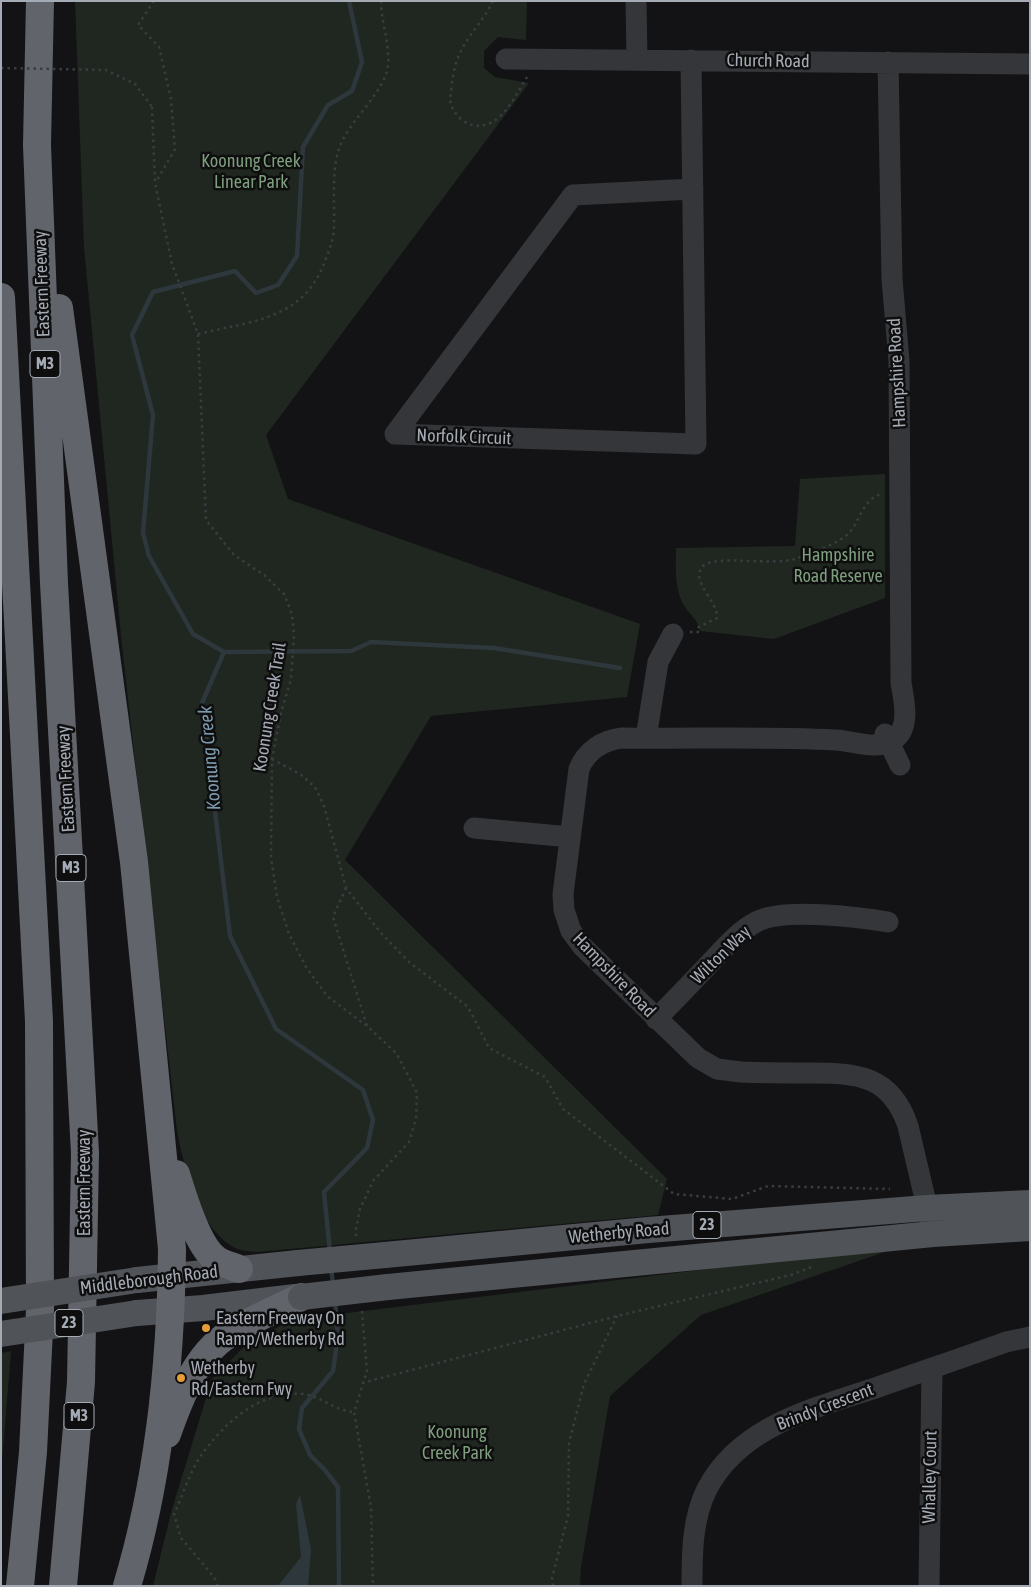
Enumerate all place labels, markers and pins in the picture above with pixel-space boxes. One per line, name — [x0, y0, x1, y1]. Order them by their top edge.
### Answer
place label: Eastern Freeway On Ramp/Wetherby Rd — [216, 1307, 345, 1350]
marker: Eastern Freeway On Ramp/Wetherby Rd — [200, 1322, 212, 1334]
place label: Wetherby Rd/Eastern Fwy — [191, 1357, 292, 1400]
marker: Wetherby Rd/Eastern Fwy — [175, 1372, 187, 1384]

